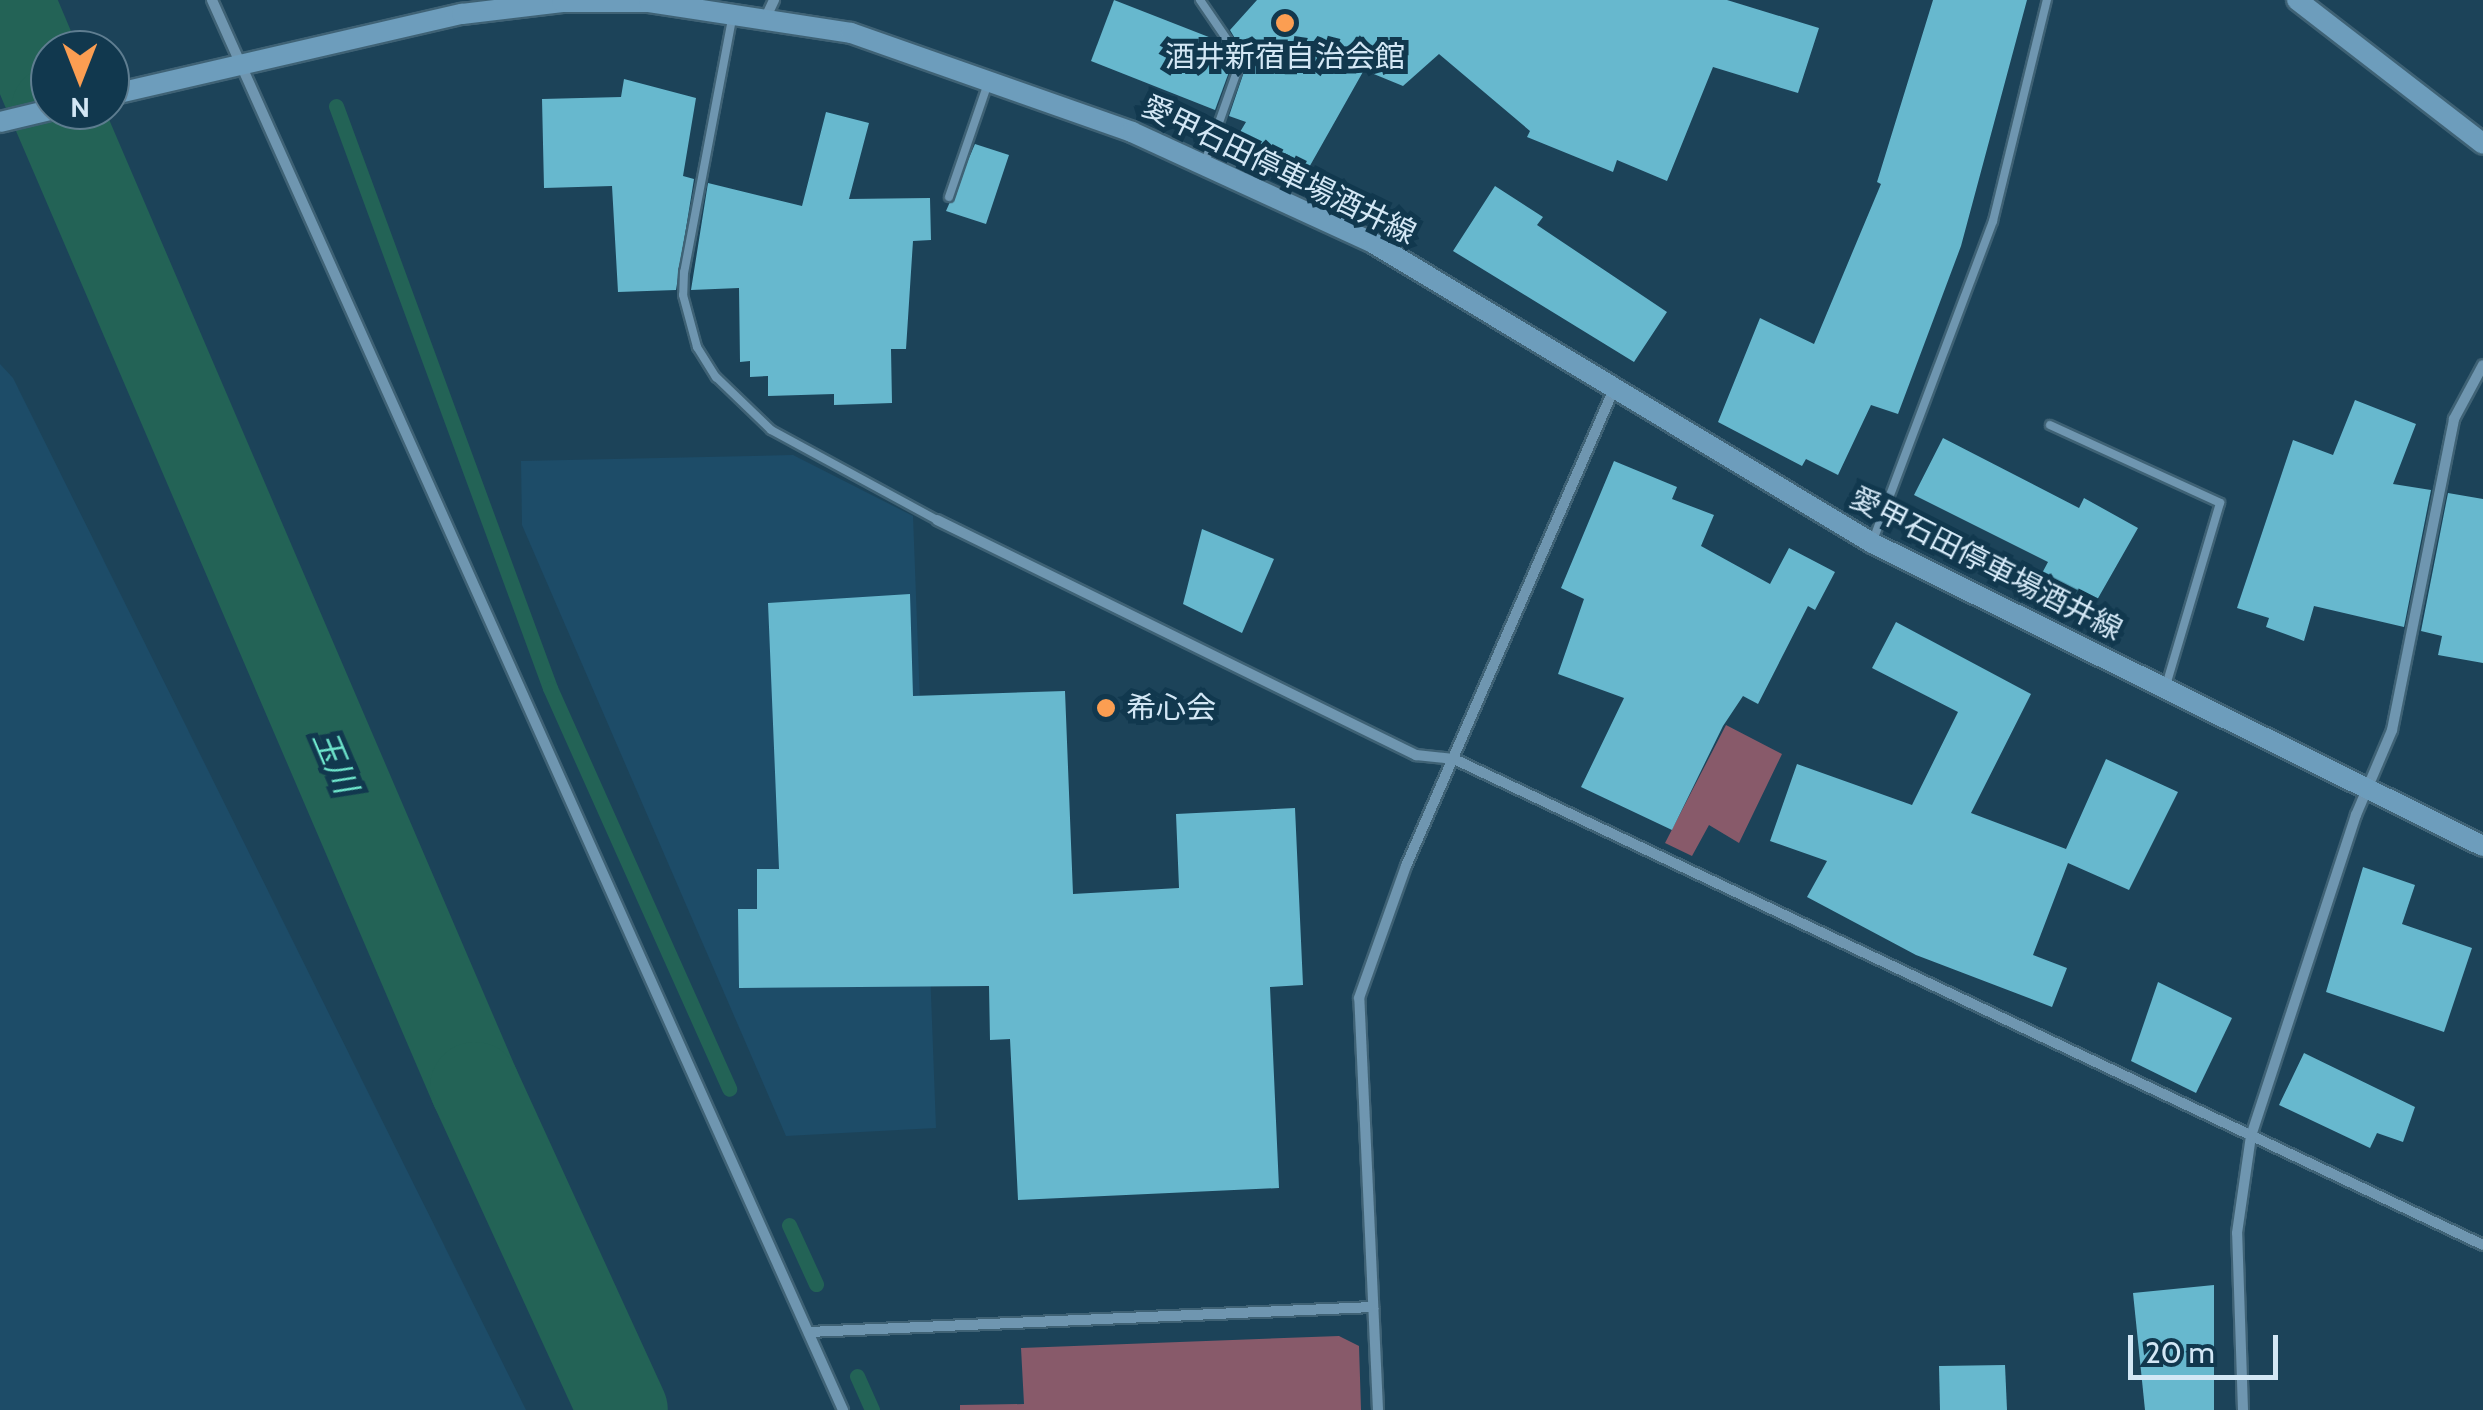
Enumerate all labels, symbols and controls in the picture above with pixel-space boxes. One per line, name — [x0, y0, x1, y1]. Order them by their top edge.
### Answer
marker: 酒井新宿自治会館 — [1274, 12, 1296, 34]
north arrow — [30, 30, 130, 130]
place label: 酒井新宿自治会館 — [1165, 39, 1405, 75]
street label: 愛甲石田停車場酒井線 — [1136, 88, 1422, 252]
text: N — [70, 91, 90, 125]
street label: 愛甲石田停車場酒井線 — [1844, 480, 2128, 648]
place label: 希心会 — [1126, 690, 1216, 726]
marker: 希心会 — [1095, 697, 1117, 719]
water label: 玉川 — [305, 725, 365, 799]
scale bar — [2133, 1315, 2283, 1377]
text: 20 m — [2145, 1334, 2215, 1371]

